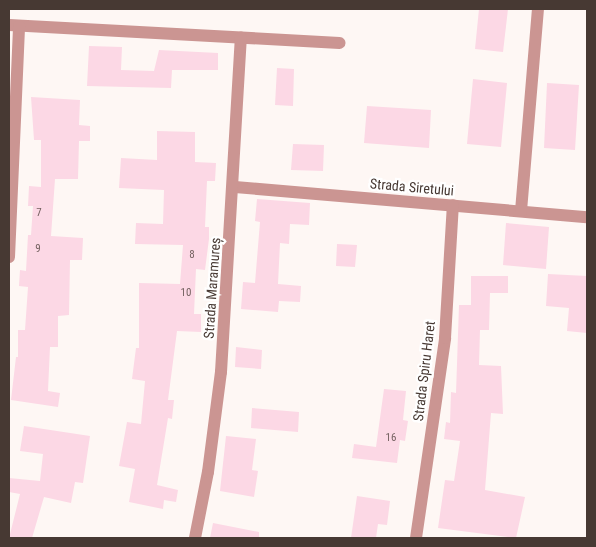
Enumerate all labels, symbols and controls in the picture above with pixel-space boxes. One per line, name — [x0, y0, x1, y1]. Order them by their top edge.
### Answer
street label: Strada Siretului — [369, 175, 455, 199]
house number: 7 — [36, 206, 42, 220]
street label: Strada Maramureș — [200, 237, 224, 339]
house number: 9 — [35, 242, 41, 256]
house number: 8 — [189, 248, 195, 262]
house number: 10 — [181, 286, 191, 300]
street label: Strada Spiru Haret — [410, 320, 438, 422]
house number: 16 — [386, 431, 396, 445]

